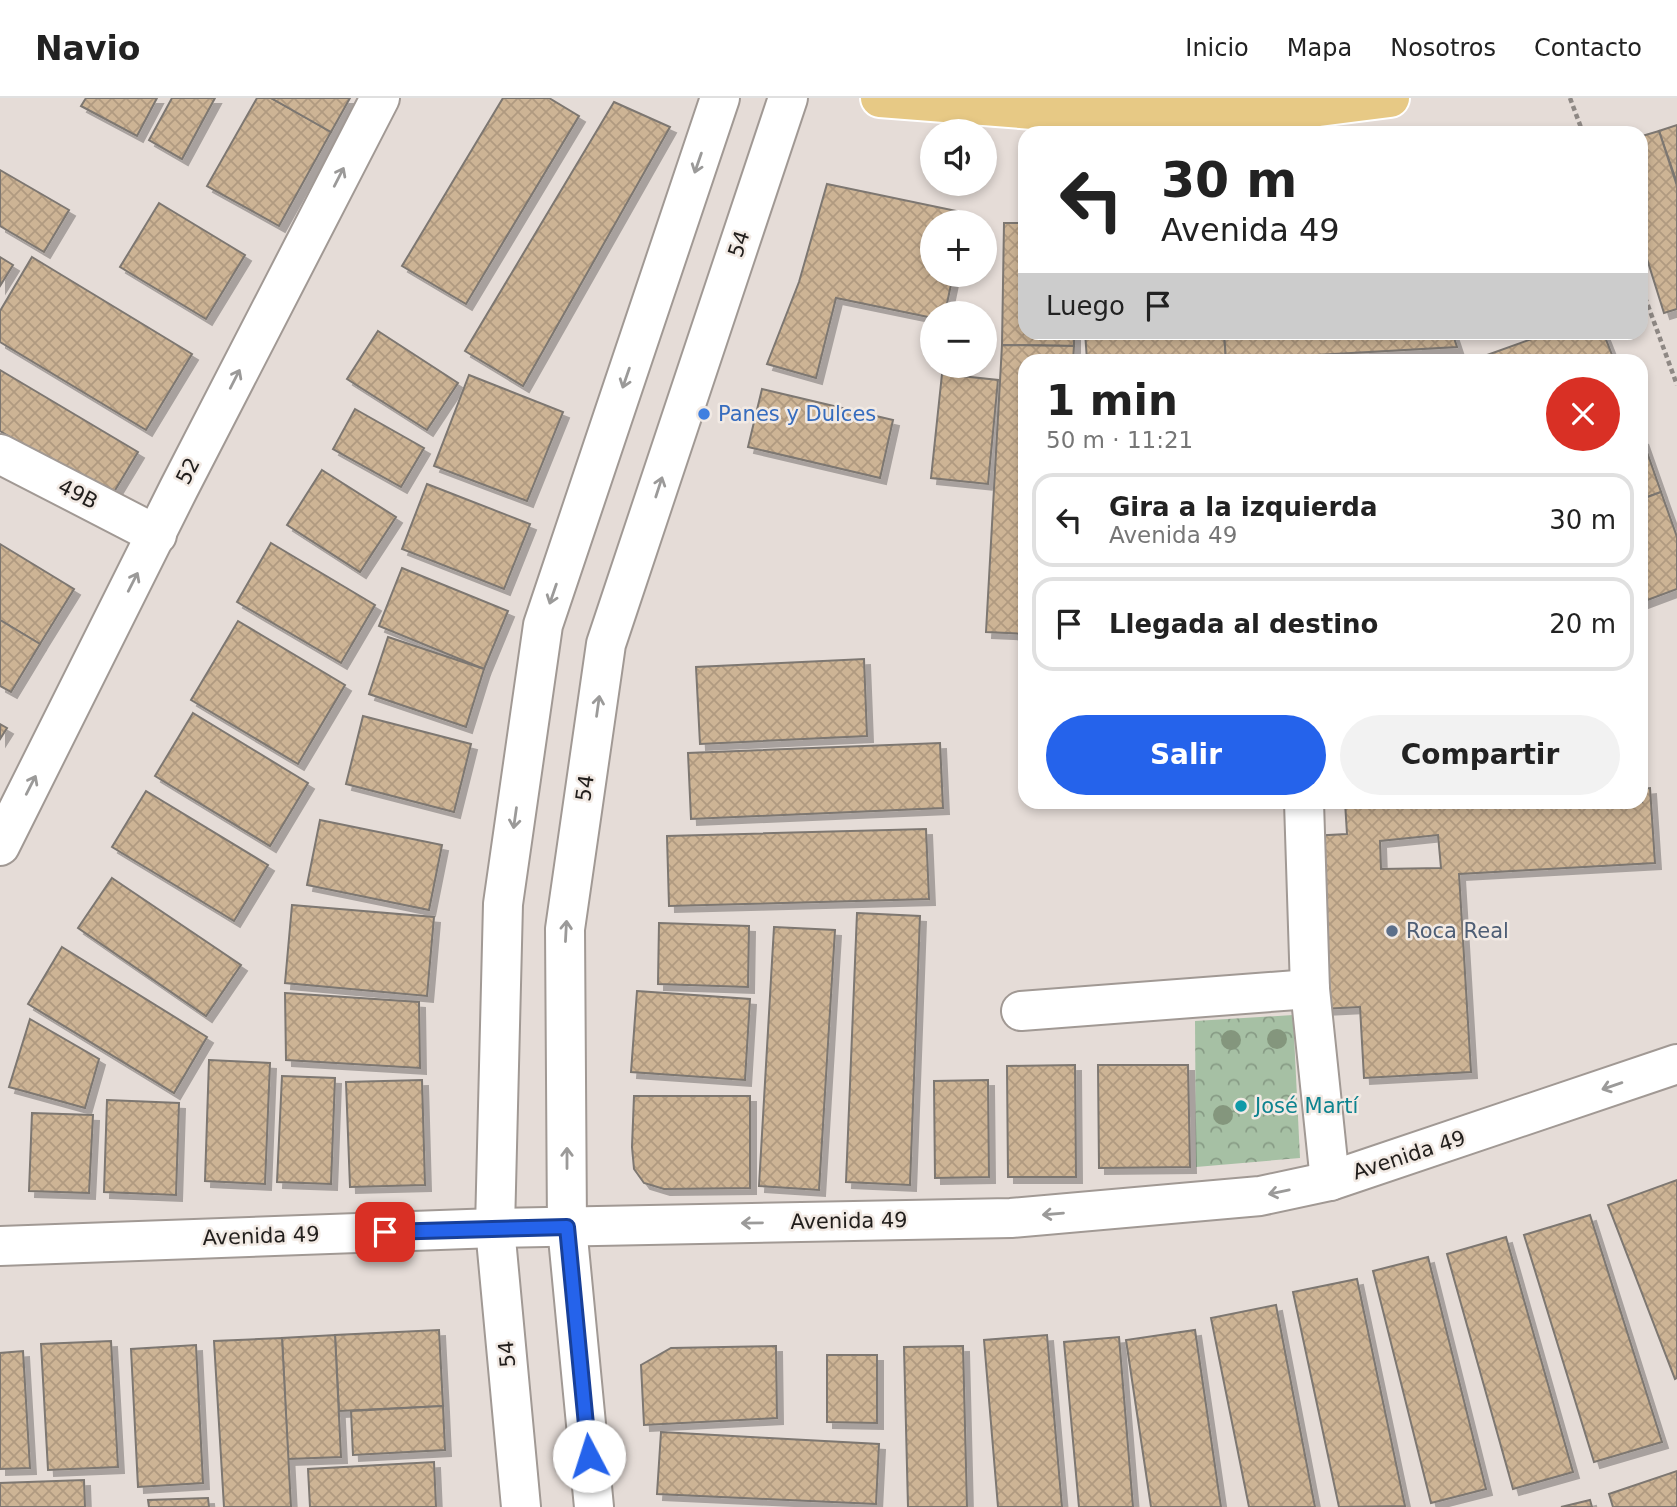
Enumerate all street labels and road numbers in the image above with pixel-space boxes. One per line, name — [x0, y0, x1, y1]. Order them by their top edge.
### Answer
street label: 54 — [723, 228, 755, 260]
street label: 52 — [171, 454, 205, 488]
street label: 49B — [54, 474, 102, 514]
street label: 54 — [571, 773, 599, 803]
street label: Avenida 49 — [1350, 1125, 1468, 1185]
street label: Avenida 49 — [790, 1208, 908, 1234]
street label: Avenida 49 — [202, 1222, 320, 1250]
street label: 54 — [494, 1340, 520, 1368]

